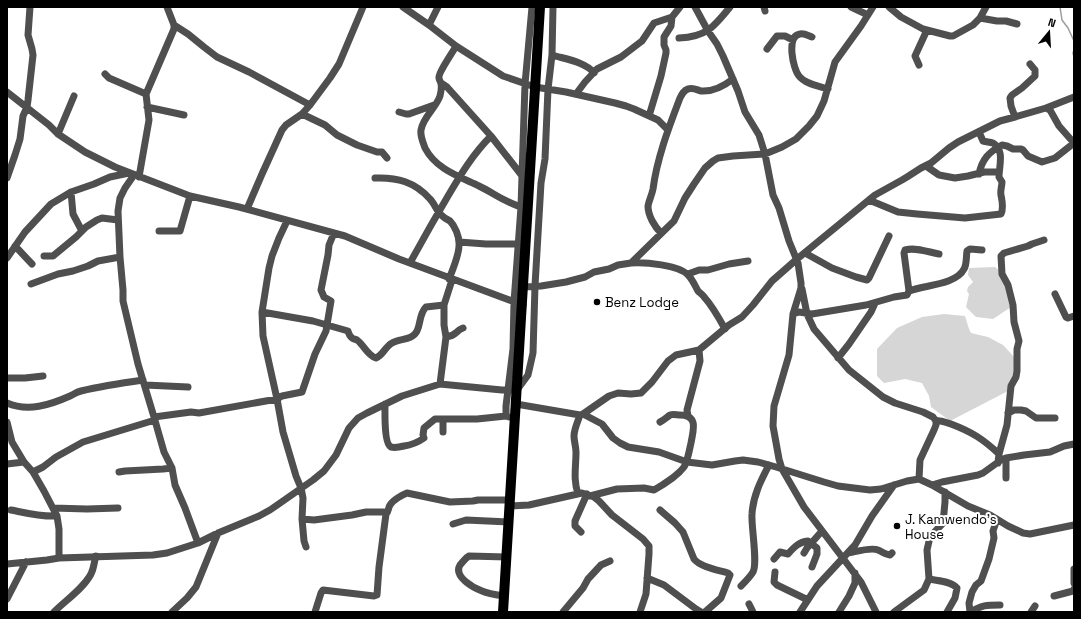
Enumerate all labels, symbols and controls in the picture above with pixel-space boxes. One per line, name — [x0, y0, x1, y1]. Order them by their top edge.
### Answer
north arrow — [1029, 12, 1069, 52]
text: N — [1046, 15, 1058, 30]
place label: Benz Lodge — [605, 294, 679, 311]
marker: Benz Lodge — [592, 297, 602, 307]
place label: J. Kamwendo's House — [905, 511, 997, 543]
marker: J. Kamwendo's House — [892, 521, 902, 531]

